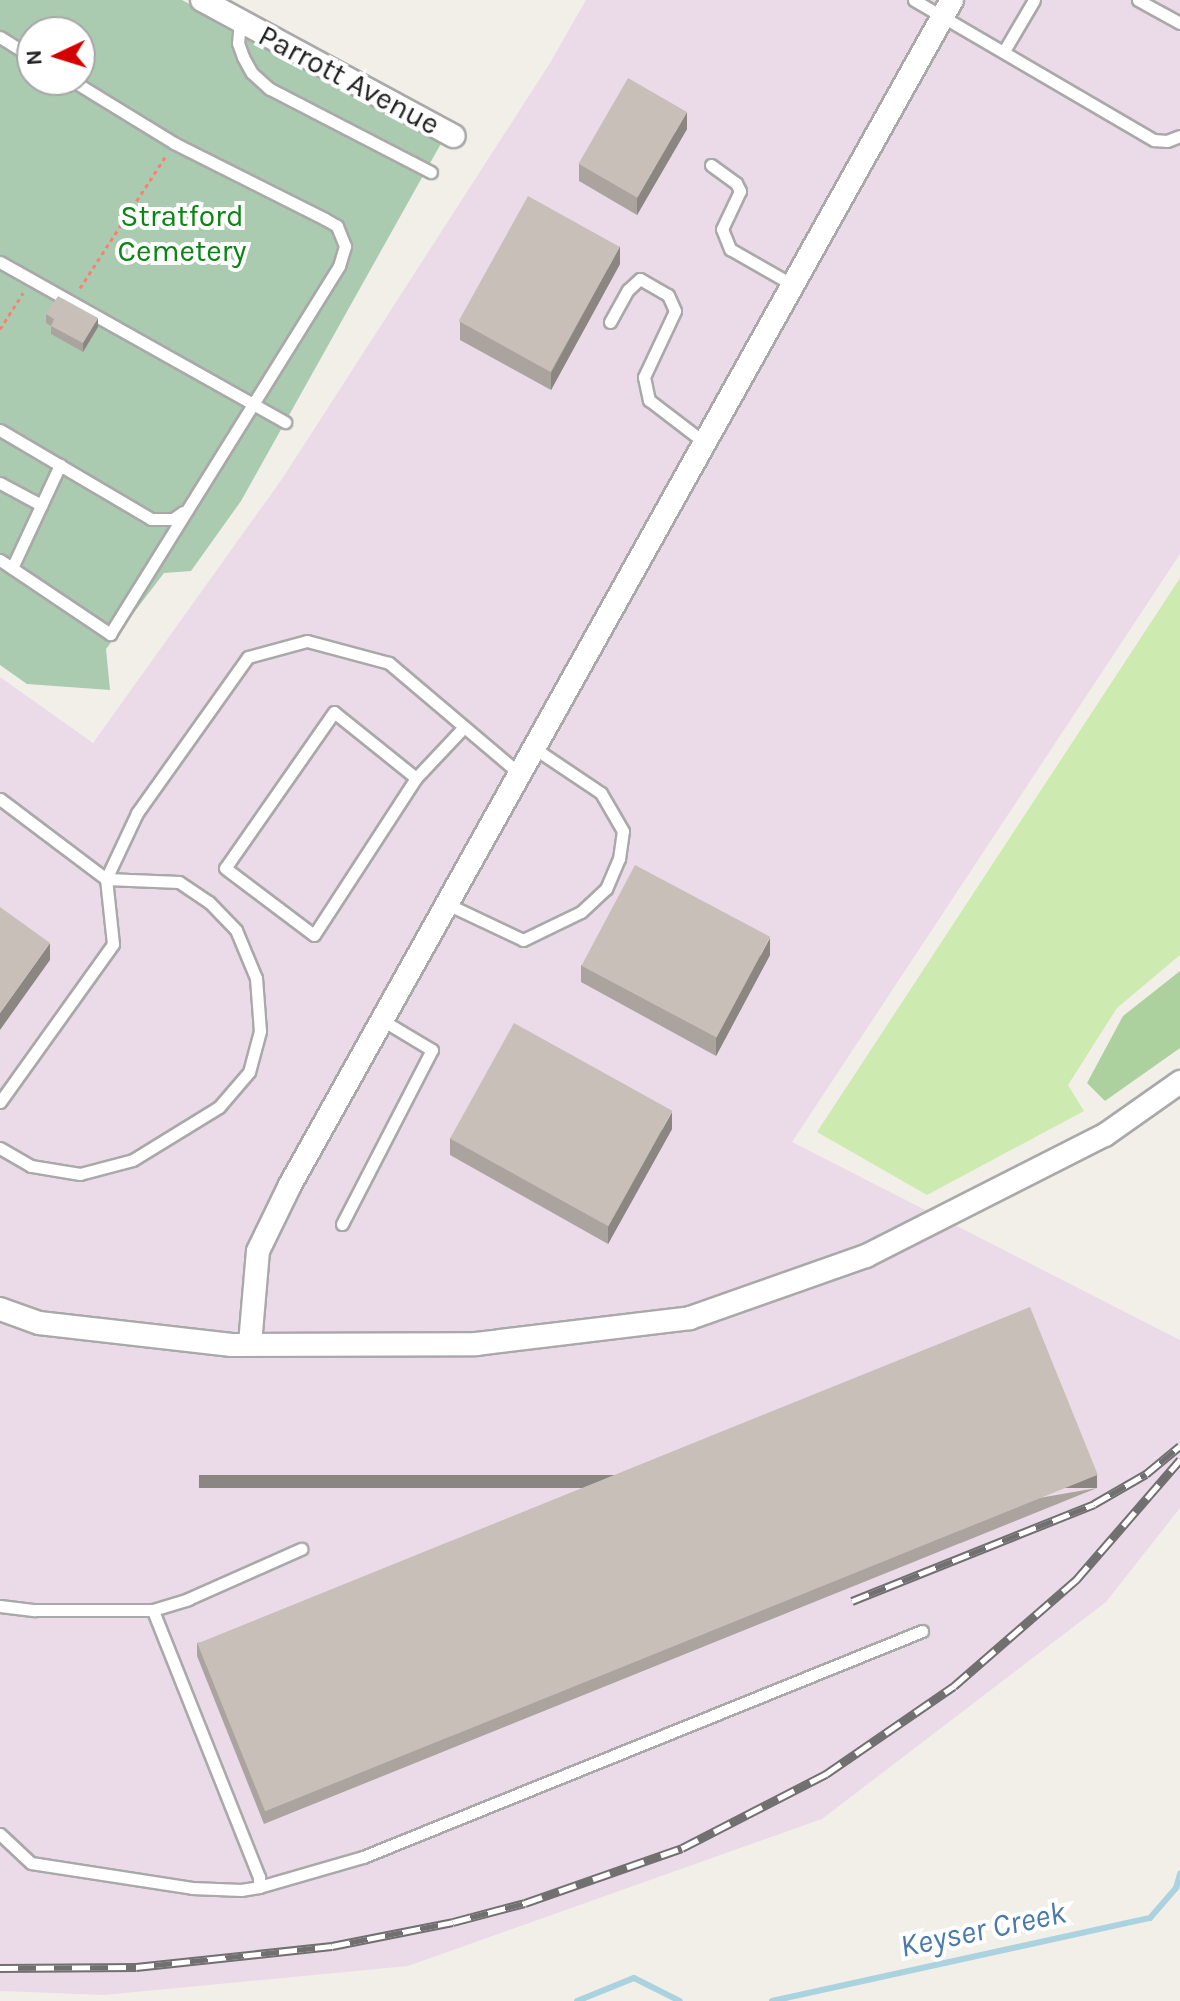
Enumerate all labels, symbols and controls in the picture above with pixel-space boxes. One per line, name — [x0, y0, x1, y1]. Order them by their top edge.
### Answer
north arrow — [16, 16, 96, 96]
street label: Parrott Avenue — [252, 17, 446, 143]
text: N — [21, 49, 48, 66]
park label: Stratford Cemetery — [118, 198, 246, 268]
water label: Keyser Creek — [897, 1894, 1069, 1966]

